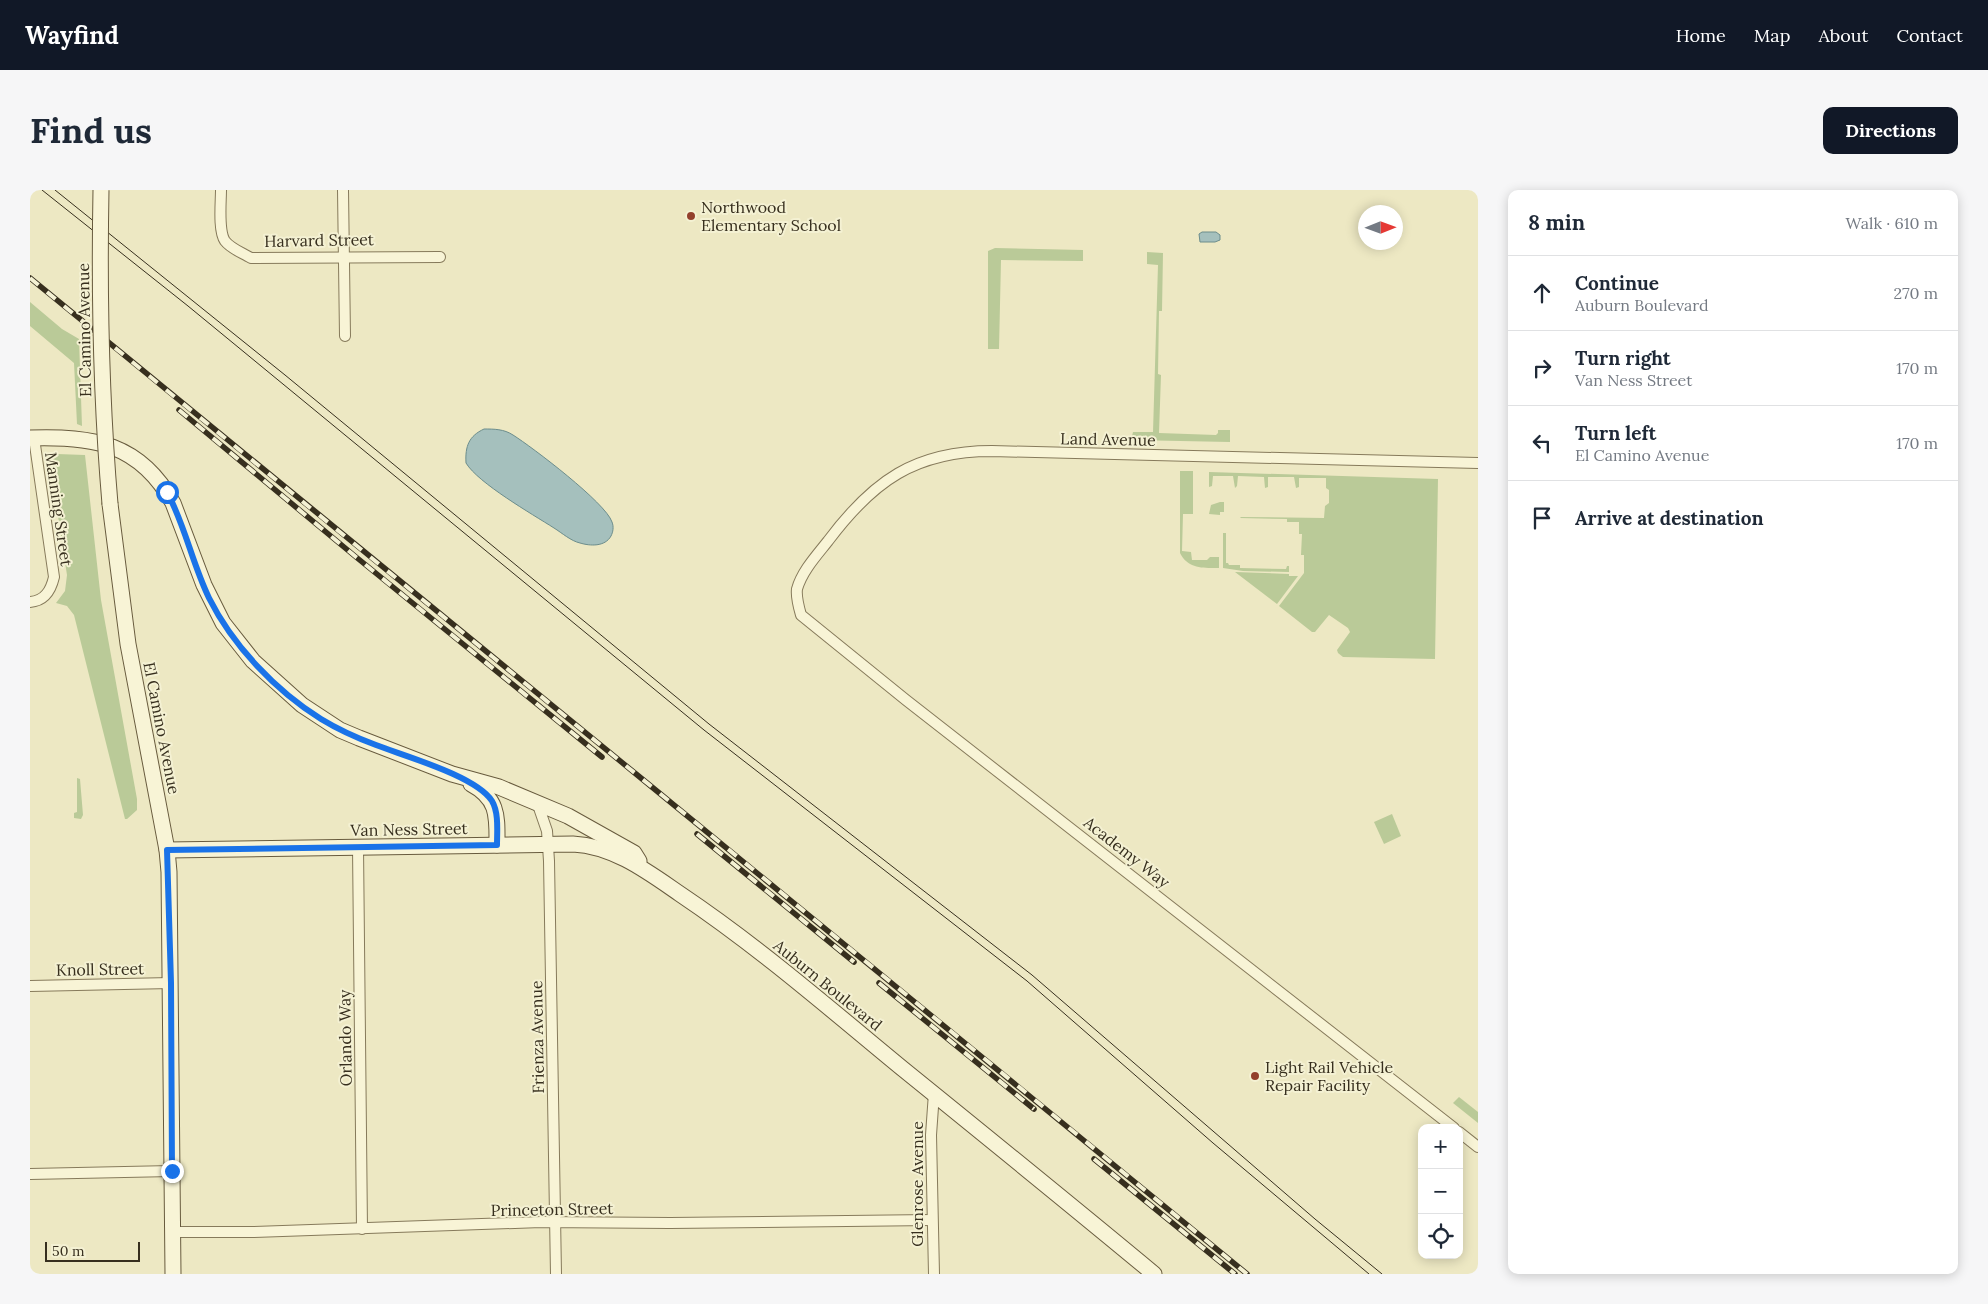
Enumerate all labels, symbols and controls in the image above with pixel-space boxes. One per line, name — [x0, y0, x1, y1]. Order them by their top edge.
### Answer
text: Wayfind — [25, 20, 119, 51]
text: Home — [1676, 24, 1726, 47]
text: Map — [1754, 24, 1790, 47]
text: About — [1818, 24, 1868, 47]
text: Contact — [1896, 24, 1963, 47]
button: Directions — [1823, 107, 1958, 154]
text: Find us — [30, 108, 152, 153]
place label: Northwood Elementary School — [701, 197, 841, 235]
north arrow — [1358, 205, 1403, 250]
text: 8 min — [1528, 209, 1585, 236]
marker: Northwood Elementary School — [685, 210, 697, 222]
text: Walk · 610 m — [1846, 213, 1938, 233]
street label: Harvard Street — [264, 229, 375, 251]
street label: El Camino Avenue — [73, 262, 95, 397]
text: Continue — [1575, 271, 1659, 295]
icon: ahead — [1528, 279, 1556, 307]
text: 270 m — [1894, 283, 1938, 303]
text: Auburn Boulevard — [1575, 295, 1709, 315]
text: Turn right — [1575, 346, 1671, 370]
icon: right — [1528, 354, 1556, 382]
text: 170 m — [1896, 358, 1938, 378]
text: Van Ness Street — [1575, 370, 1692, 390]
text: Turn left — [1575, 421, 1656, 445]
street label: Land Avenue — [1060, 428, 1156, 450]
icon: left — [1528, 429, 1556, 457]
text: 170 m — [1896, 433, 1938, 453]
text: El Camino Avenue — [1575, 445, 1709, 465]
street label: Manning Street — [41, 451, 77, 568]
route start — [156, 481, 179, 504]
icon: arrive — [1528, 504, 1556, 532]
text: Arrive at destination — [1575, 506, 1764, 530]
street label: El Camino Avenue — [139, 660, 185, 796]
street label: Academy Way — [1079, 812, 1174, 892]
street label: Van Ness Street — [349, 818, 469, 840]
street label: Auburn Boulevard — [769, 935, 887, 1035]
street label: Knoll Street — [56, 958, 145, 980]
street label: Frienza Avenue — [526, 980, 548, 1094]
street label: Orlando Way — [334, 989, 356, 1087]
place label: Light Rail Vehicle Repair Facility — [1265, 1057, 1394, 1095]
marker: Light Rail Vehicle Repair Facility — [1249, 1070, 1261, 1082]
street label: Glenrose Avenue — [907, 1121, 927, 1247]
map controls — [1418, 1124, 1463, 1259]
button: + — [1418, 1124, 1463, 1169]
route end — [161, 1160, 184, 1183]
button: − — [1418, 1169, 1463, 1214]
street label: Princeton Street — [491, 1198, 614, 1220]
button: locate — [1418, 1214, 1463, 1259]
scale bar — [45, 1239, 140, 1262]
text: 50 m — [52, 1242, 85, 1260]

